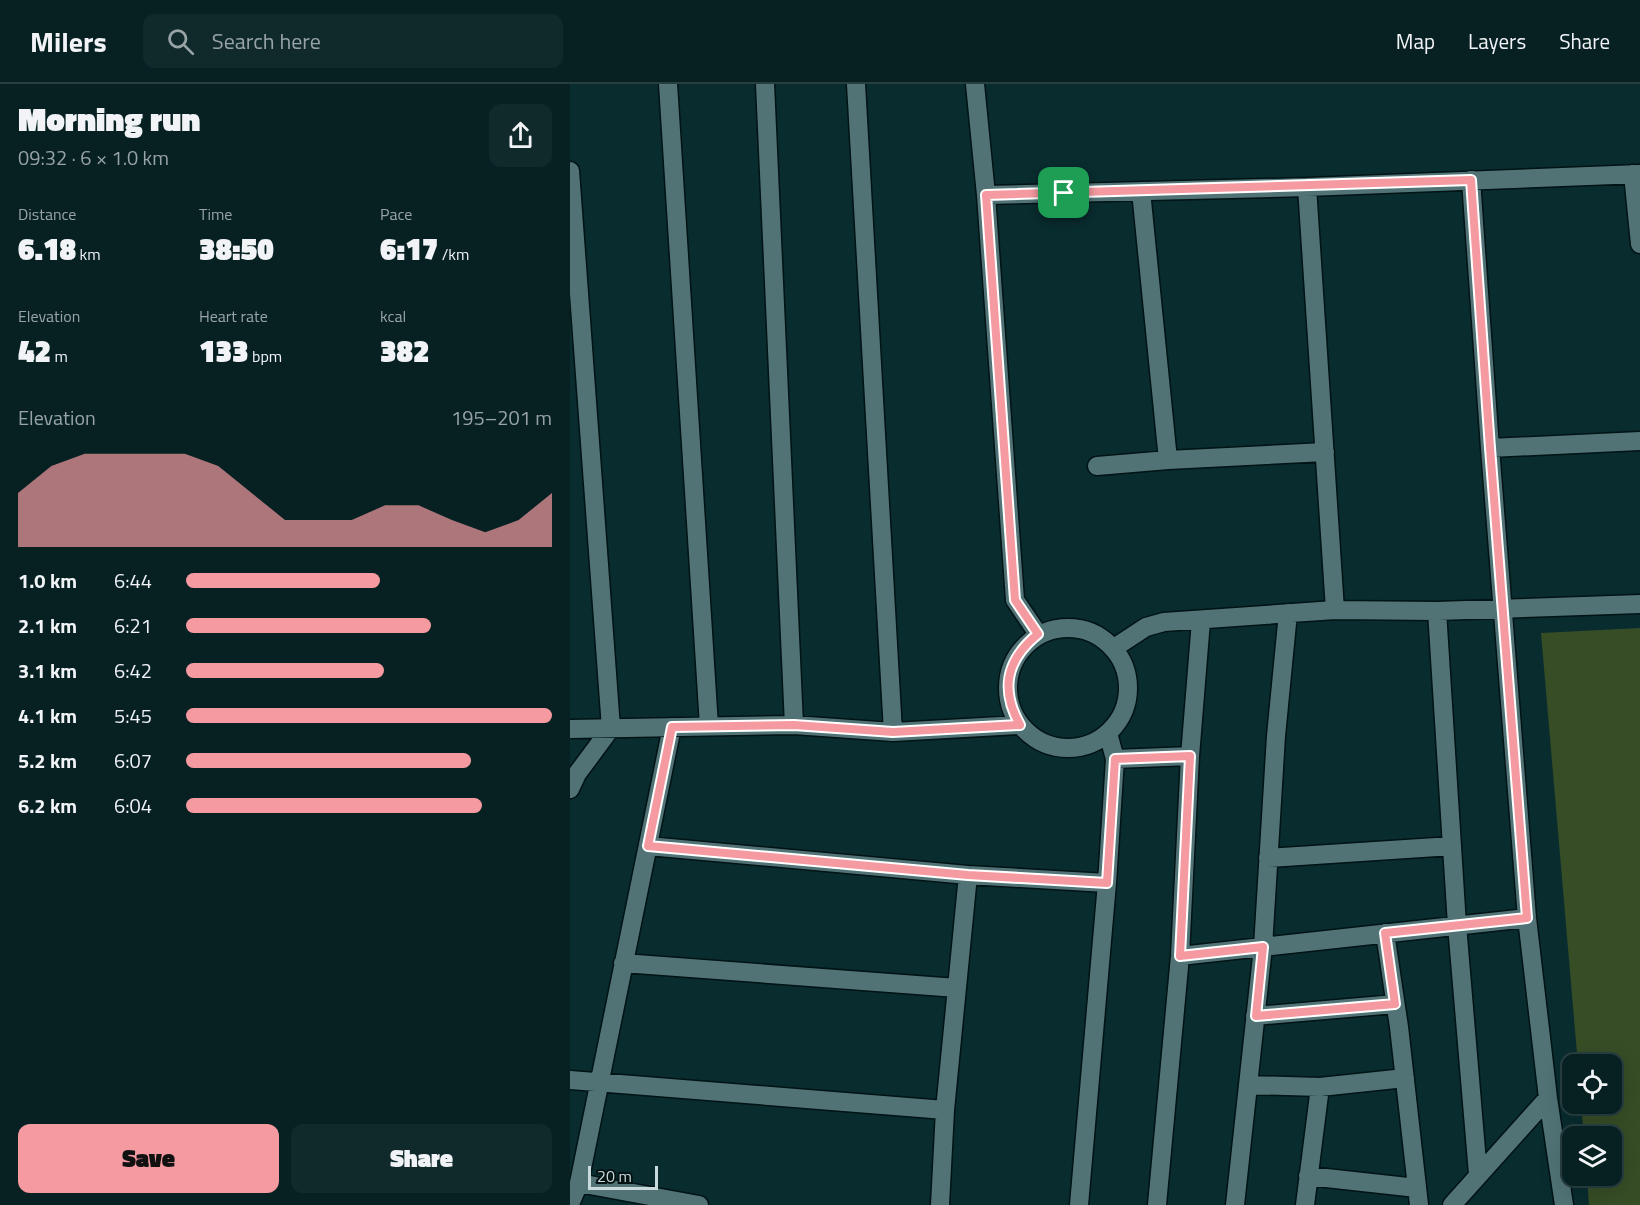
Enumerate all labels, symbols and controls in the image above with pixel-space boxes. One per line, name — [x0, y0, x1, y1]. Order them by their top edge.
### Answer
search box — [143, 14, 563, 68]
text: Milers — [30, 20, 107, 63]
text: Search here — [212, 24, 321, 58]
icon: search — [164, 25, 197, 58]
text: Map — [1396, 25, 1435, 57]
text: Layers — [1468, 25, 1526, 57]
text: Share — [1559, 25, 1610, 57]
text: Morning run — [18, 94, 200, 144]
button: share — [489, 104, 552, 167]
text: 09:32 · 6 × 1.0 km — [18, 142, 169, 173]
pin — [1038, 167, 1089, 218]
icon: arrive — [1047, 176, 1080, 209]
text: Distance — [18, 202, 76, 226]
text: Time — [199, 202, 232, 226]
text: Pace — [380, 202, 412, 226]
text: 6.18 — [18, 226, 76, 272]
text: 38:50 — [199, 226, 274, 272]
text: 6:17 — [380, 226, 438, 272]
text: km — [76, 242, 101, 266]
text: /km — [438, 242, 469, 266]
text: Elevation — [18, 304, 80, 328]
text: Heart rate — [199, 304, 268, 328]
text: kcal — [380, 304, 406, 328]
text: 42 — [18, 328, 51, 374]
text: 133 — [199, 328, 249, 374]
text: 382 — [380, 328, 430, 374]
text: m — [51, 344, 68, 368]
text: bpm — [249, 344, 282, 368]
text: Elevation — [18, 402, 96, 433]
text: 195–201 m — [451, 402, 552, 433]
text: 1.0 km — [18, 565, 77, 596]
text: 6:44 — [114, 565, 152, 596]
text: 2.1 km — [18, 610, 77, 641]
text: 6:21 — [114, 610, 152, 641]
text: 3.1 km — [18, 655, 77, 686]
text: 6:42 — [114, 655, 152, 686]
text: 4.1 km — [18, 700, 77, 731]
text: 5:45 — [114, 700, 152, 731]
text: 5.2 km — [18, 745, 77, 776]
text: 6:07 — [114, 745, 152, 776]
text: 6.2 km — [18, 790, 77, 821]
text: 6:04 — [114, 790, 152, 821]
map controls — [1562, 1054, 1622, 1186]
button: locate — [1562, 1054, 1622, 1114]
button: Save — [18, 1124, 279, 1193]
button: Share — [291, 1124, 552, 1193]
button: layers — [1562, 1126, 1622, 1186]
scale bar — [588, 1163, 658, 1190]
text: 20 m — [597, 1164, 632, 1188]

